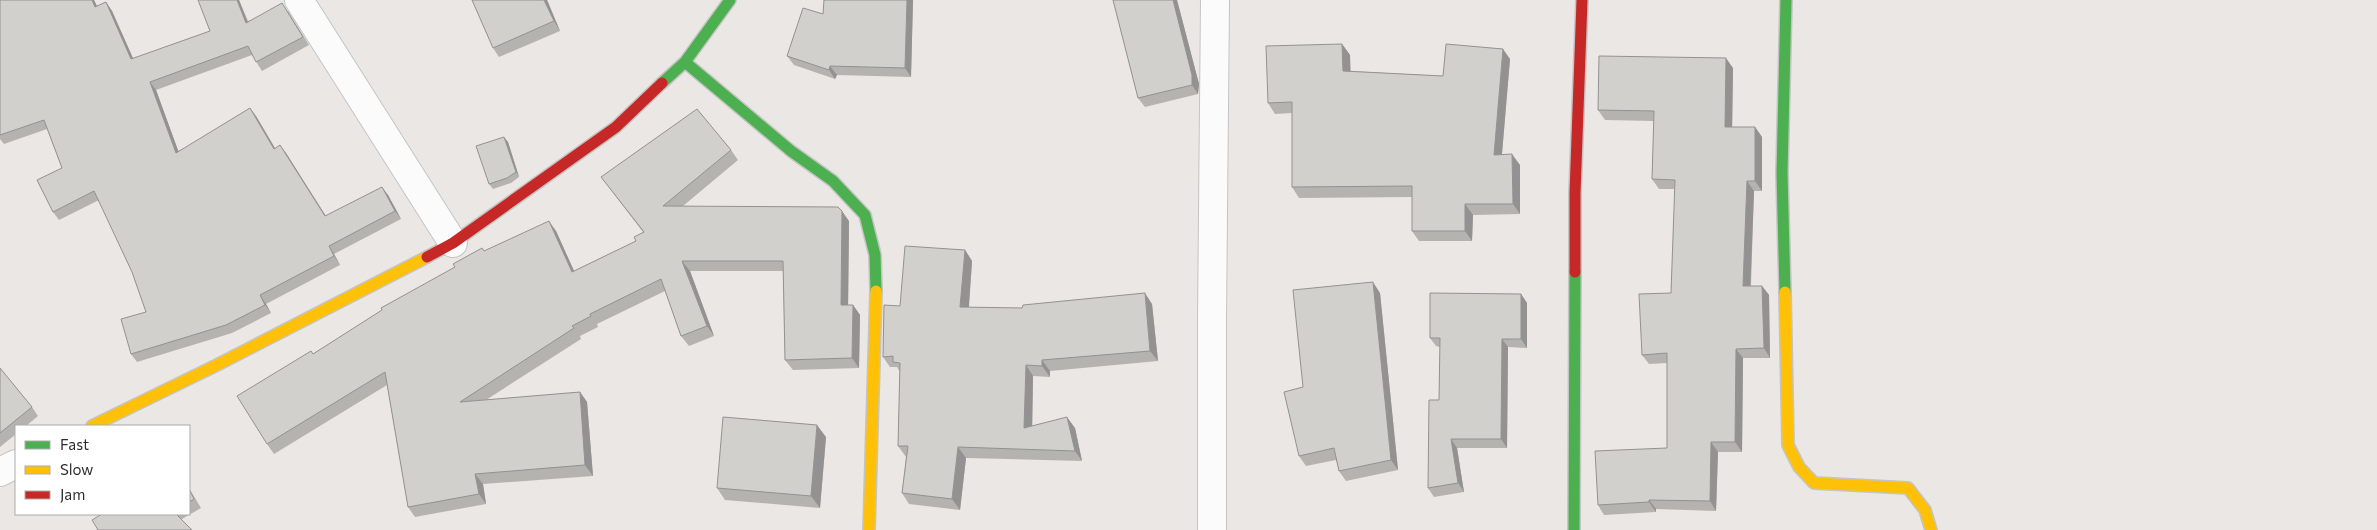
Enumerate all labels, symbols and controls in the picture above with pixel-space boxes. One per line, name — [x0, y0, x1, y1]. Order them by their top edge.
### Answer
legend — [15, 425, 190, 515]
text: Fast — [60, 435, 89, 453]
text: Slow — [60, 460, 93, 478]
text: Jam — [60, 485, 85, 503]

